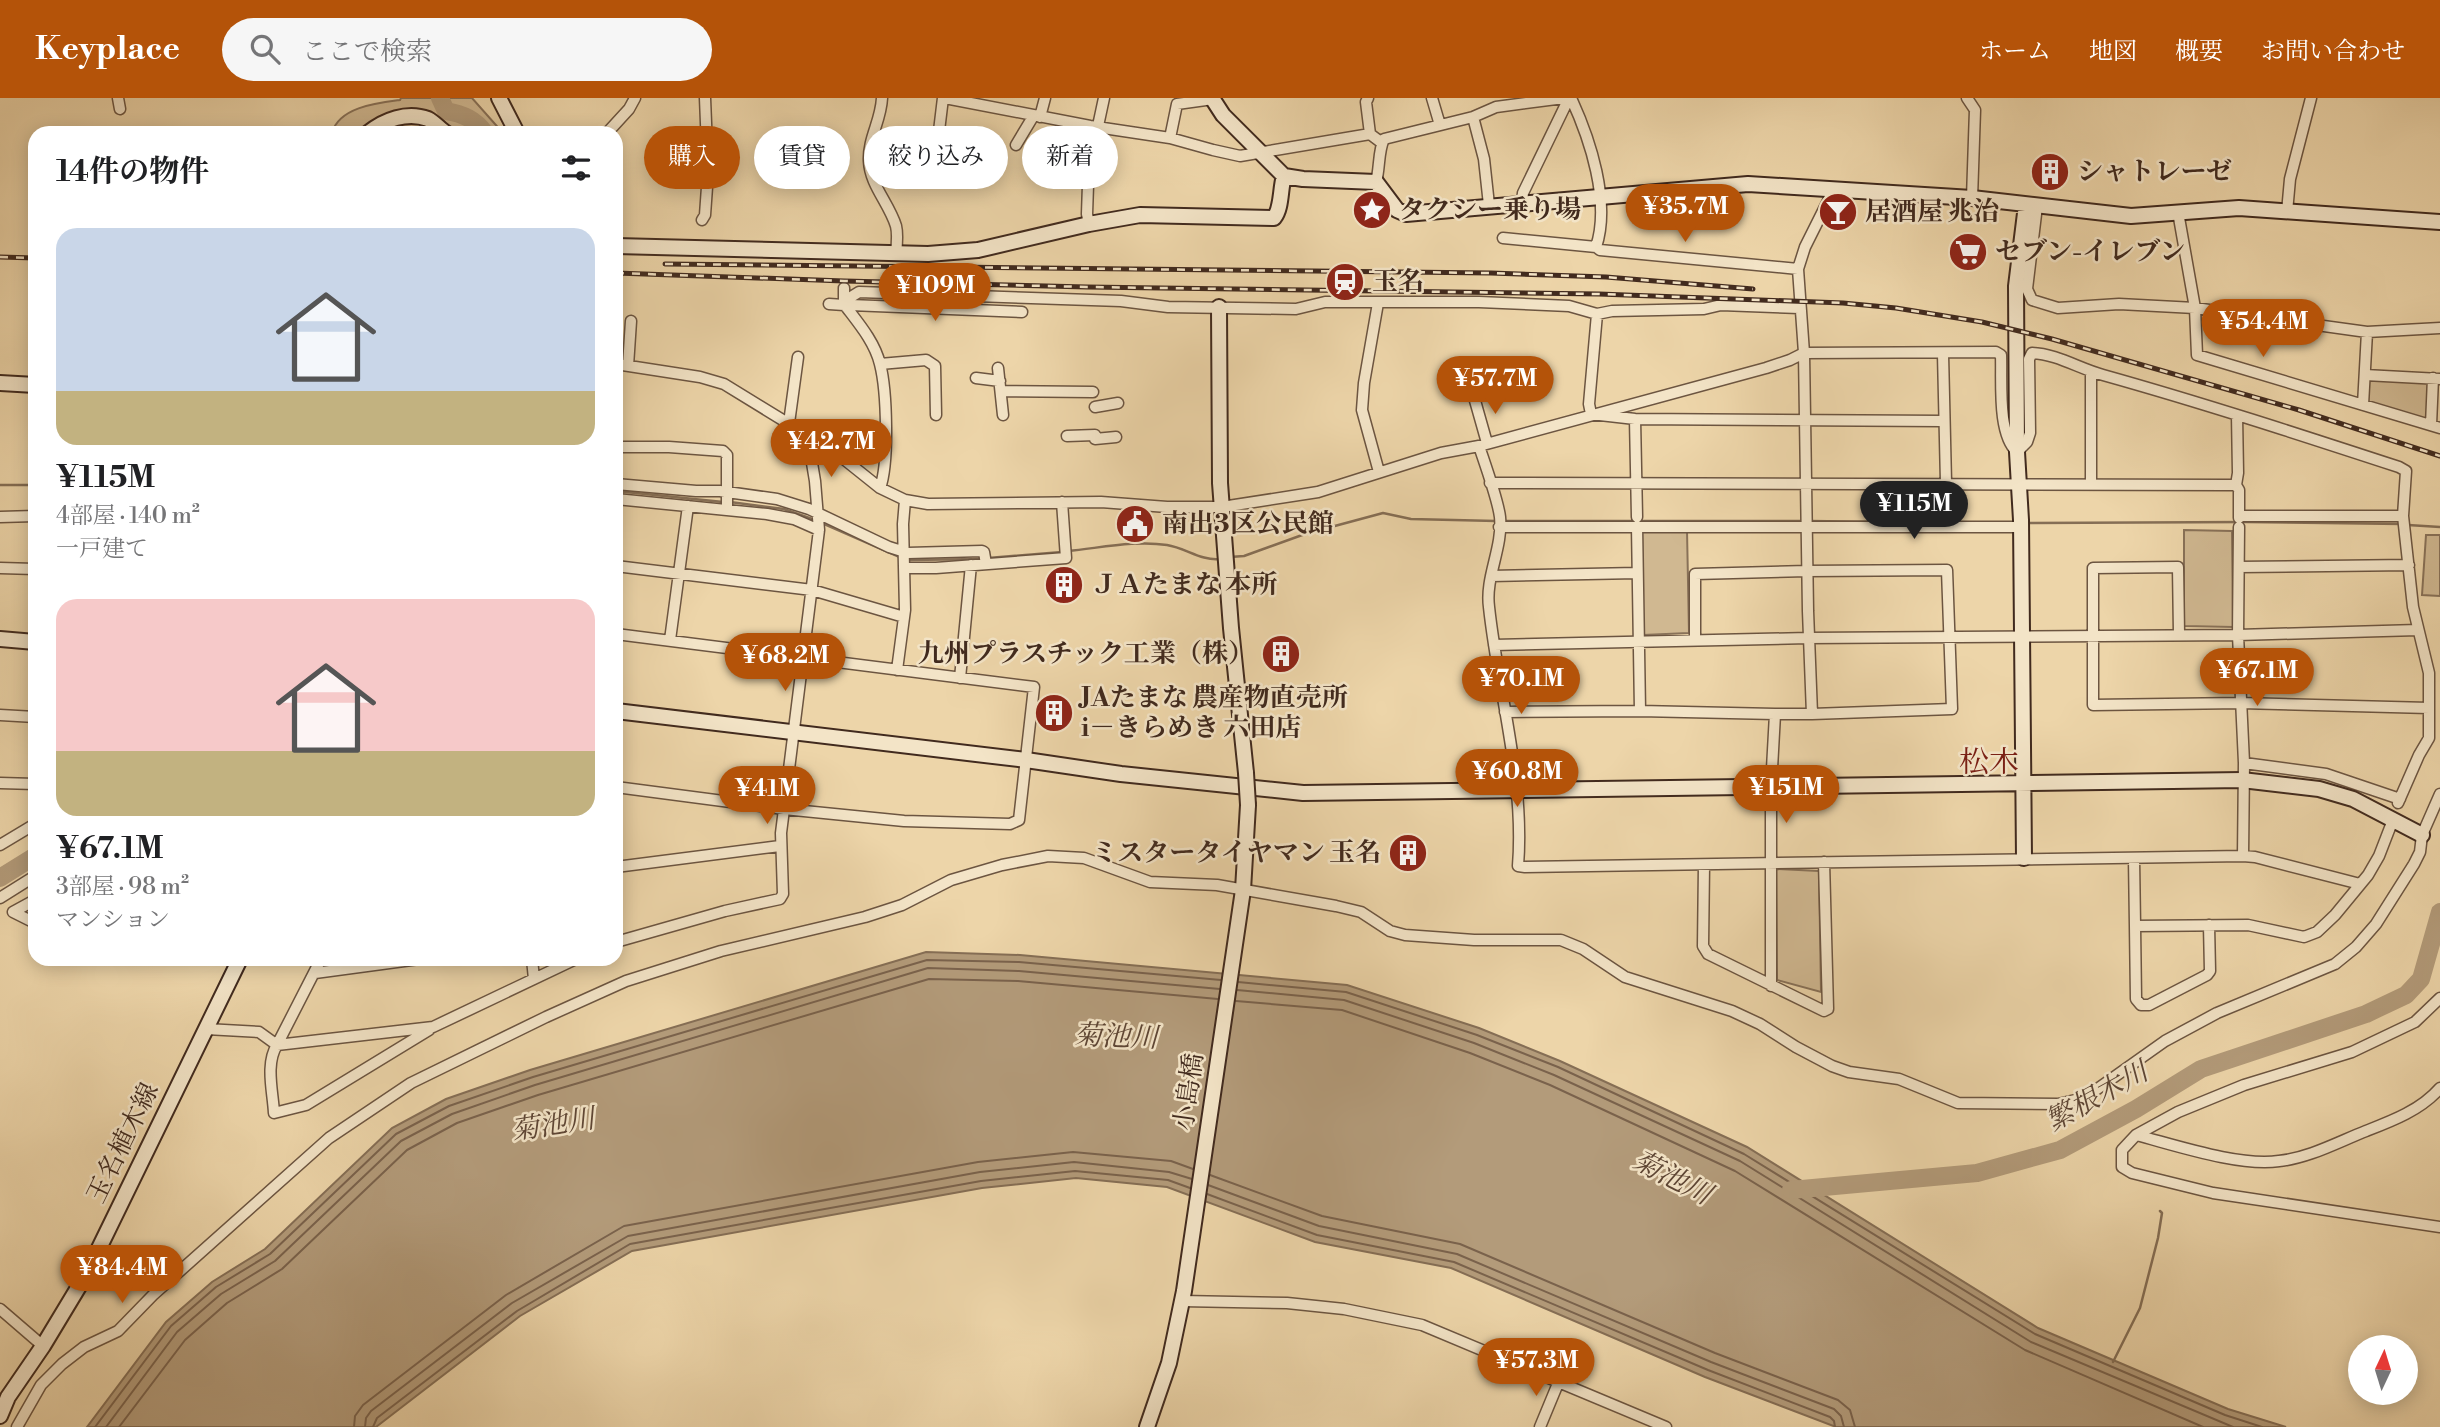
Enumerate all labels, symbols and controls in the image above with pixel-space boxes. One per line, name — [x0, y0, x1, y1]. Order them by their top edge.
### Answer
search box — [222, 18, 712, 81]
text: Keyplace — [35, 29, 180, 70]
icon: search — [246, 30, 284, 68]
text: ここで検索 — [302, 36, 432, 68]
text: ホーム — [1979, 37, 2051, 67]
text: 地図 — [2089, 37, 2137, 67]
text: 概要 — [2175, 37, 2223, 67]
text: お問い合わせ — [2261, 37, 2405, 67]
chip: 購入 — [644, 126, 740, 189]
chip: 賃貸 — [754, 126, 850, 189]
chip: 絞り込み — [864, 126, 1008, 189]
chip: 新着 — [1022, 126, 1118, 189]
icon: filters — [557, 149, 595, 187]
building icon: シャトレーゼ — [2029, 151, 2071, 193]
text: 14件の物件 — [56, 153, 209, 191]
place label: シャトレーゼ — [2077, 156, 2232, 188]
pin: ¥35.7M — [1628, 184, 1742, 244]
place icon: タクシー乗り場 — [1351, 189, 1393, 231]
bar icon: 居酒屋 兆治 — [1817, 191, 1859, 233]
text: ¥35.7M — [1642, 193, 1728, 221]
place label: タクシー乗り場 — [1399, 194, 1581, 226]
place label: 居酒屋 兆治 — [1865, 196, 1999, 228]
supermarket icon: セブン-イレブン — [1947, 231, 1989, 273]
place label: セブン-イレブン — [1995, 236, 2185, 268]
station icon: 玉名 — [1324, 261, 1366, 303]
pin: ¥109M — [886, 264, 984, 323]
place label: 玉名 — [1372, 266, 1424, 298]
text: ¥109M — [895, 272, 975, 300]
icon: home — [263, 274, 389, 400]
pin: ¥54.4M — [2206, 300, 2320, 359]
text: ¥54.4M — [2218, 308, 2308, 336]
pin: ¥57.7M — [1438, 356, 1552, 416]
text: ¥57.7M — [1453, 365, 1537, 393]
pin: ¥42.7M — [774, 420, 888, 479]
text: ¥42.7M — [787, 428, 875, 456]
text: ¥115M — [56, 459, 155, 497]
pin: ¥115M — [1865, 482, 1963, 541]
text: ¥115M — [1876, 490, 1952, 518]
text: 4部屋 · 140 m² — [56, 502, 200, 530]
public building icon: 南出3区公民館 — [1114, 503, 1156, 545]
place label: 南出3区公民館 — [1162, 508, 1334, 540]
text: 一戸建て — [56, 535, 148, 563]
building icon: ＪＡたまな 本所 — [1043, 564, 1085, 606]
place label: ＪＡたまな 本所 — [1091, 569, 1277, 601]
building icon: 九州プラスチック工業（株） — [1260, 633, 1302, 675]
pin: ¥68.2M — [728, 634, 842, 693]
place label: 九州プラスチック工業（株） — [918, 638, 1254, 670]
text: ¥68.2M — [741, 642, 829, 670]
icon: home — [263, 645, 389, 771]
pin: ¥67.1M — [2200, 648, 2314, 708]
pin: ¥70.1M — [1464, 656, 1578, 716]
text: ¥67.1M — [2216, 657, 2298, 685]
text: ¥70.1M — [1478, 665, 1564, 693]
place label: JAたまな 農産物直売所 i－きらめき 六田店 — [1078, 682, 1348, 744]
building icon: JAたまな 農産物直売所 i－きらめき 六田店 — [1033, 692, 1075, 734]
district label: 松木 — [1959, 744, 2019, 782]
pin: ¥60.8M — [1460, 750, 1574, 809]
text: ¥60.8M — [1471, 758, 1563, 786]
pin: ¥41M — [726, 766, 808, 826]
pin: ¥151M — [1737, 766, 1835, 825]
text: ¥151M — [1748, 774, 1824, 802]
text: ¥41M — [734, 775, 800, 803]
text: ¥67.1M — [56, 830, 163, 868]
building icon: ミスタータイヤマン 玉名 — [1387, 832, 1429, 874]
place label: ミスタータイヤマン 玉名 — [1091, 837, 1381, 869]
text: 3部屋 · 98 m² — [56, 873, 189, 901]
text: マンション — [56, 906, 170, 934]
water label: 菊池川 — [1073, 1018, 1162, 1056]
street label: 小島橋 — [1168, 1051, 1210, 1133]
water label: 繁根木川 — [2040, 1053, 2157, 1139]
street label: 玉名植木線 — [80, 1078, 166, 1208]
water label: 菊池川 — [509, 1101, 600, 1149]
water label: 菊池川 — [1627, 1143, 1720, 1214]
pin: ¥84.4M — [65, 1246, 179, 1305]
text: ¥84.4M — [76, 1254, 168, 1282]
north arrow — [2348, 1335, 2418, 1405]
map controls — [2348, 1335, 2418, 1405]
pin: ¥57.3M — [1479, 1338, 1593, 1398]
text: ¥57.3M — [1493, 1347, 1579, 1375]

